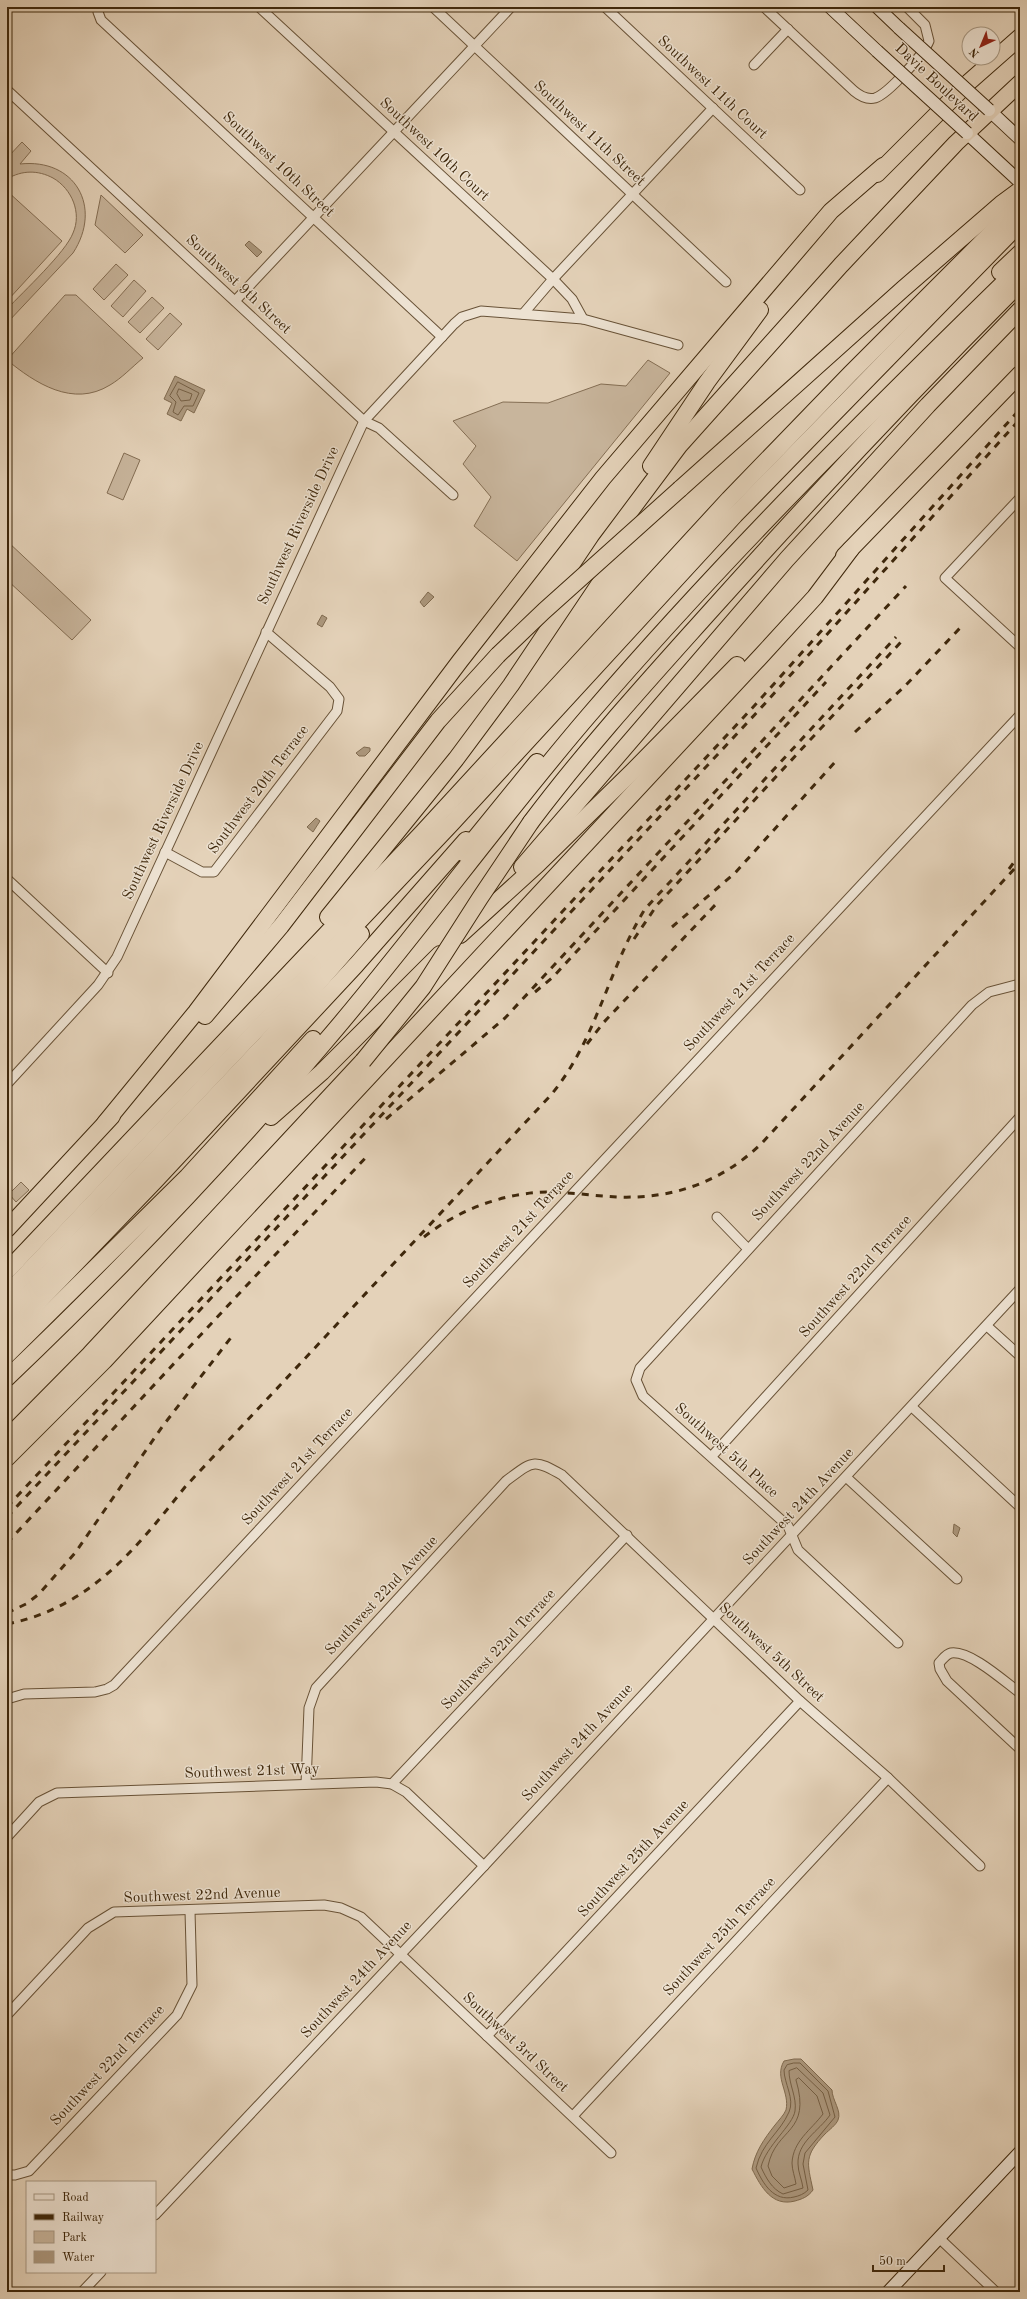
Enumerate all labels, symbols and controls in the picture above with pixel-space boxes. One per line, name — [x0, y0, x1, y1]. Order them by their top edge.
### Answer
north arrow — [961, 26, 1001, 66]
street label: Southwest 11th Court — [654, 33, 770, 143]
street label: Davie Boulevard — [892, 41, 980, 125]
text: N — [968, 45, 982, 59]
street label: Southwest 11th Street — [530, 78, 648, 190]
street label: Southwest 10th Court — [376, 95, 492, 205]
street label: Southwest 10th Street — [219, 109, 337, 221]
street label: Southwest 9th Street — [182, 232, 294, 338]
street label: Southwest Riverside Drive — [256, 445, 342, 607]
street label: Southwest 20th Terrace — [206, 723, 312, 857]
street label: Southwest Riverside Drive — [121, 740, 207, 902]
street label: Southwest 21st Terrace — [682, 931, 798, 1055]
street label: Southwest 22nd Avenue — [750, 1099, 868, 1225]
street label: Southwest 21st Terrace — [461, 1168, 577, 1292]
street label: Southwest 22nd Terrace — [797, 1213, 915, 1341]
street label: Southwest 5th Place — [671, 1401, 781, 1501]
street label: Southwest 21st Terrace — [240, 1405, 356, 1529]
street label: Southwest 24th Avenue — [741, 1445, 857, 1569]
street label: Southwest 22nd Avenue — [323, 1533, 441, 1659]
street label: Southwest 22nd Terrace — [439, 1587, 559, 1713]
street label: Southwest 5th Street — [715, 1600, 827, 1706]
street label: Southwest 24th Avenue — [520, 1681, 636, 1805]
street label: Southwest 21st Way — [184, 1762, 320, 1782]
street label: Southwest 25th Avenue — [576, 1797, 692, 1921]
street label: Southwest 25th Terrace — [661, 1875, 779, 1999]
street label: Southwest 22nd Avenue — [123, 1886, 281, 1906]
street label: Southwest 24th Avenue — [299, 1918, 415, 2042]
street label: Southwest 3rd Street — [459, 1990, 571, 2096]
street label: Southwest 22nd Terrace — [48, 2003, 168, 2129]
legend — [26, 2181, 156, 2273]
text: Road — [62, 2192, 89, 2204]
text: Railway — [62, 2212, 105, 2224]
text: Park — [62, 2232, 87, 2244]
scale bar — [873, 2247, 944, 2273]
text: Water — [62, 2252, 95, 2264]
text: 50 m — [879, 2255, 906, 2268]

